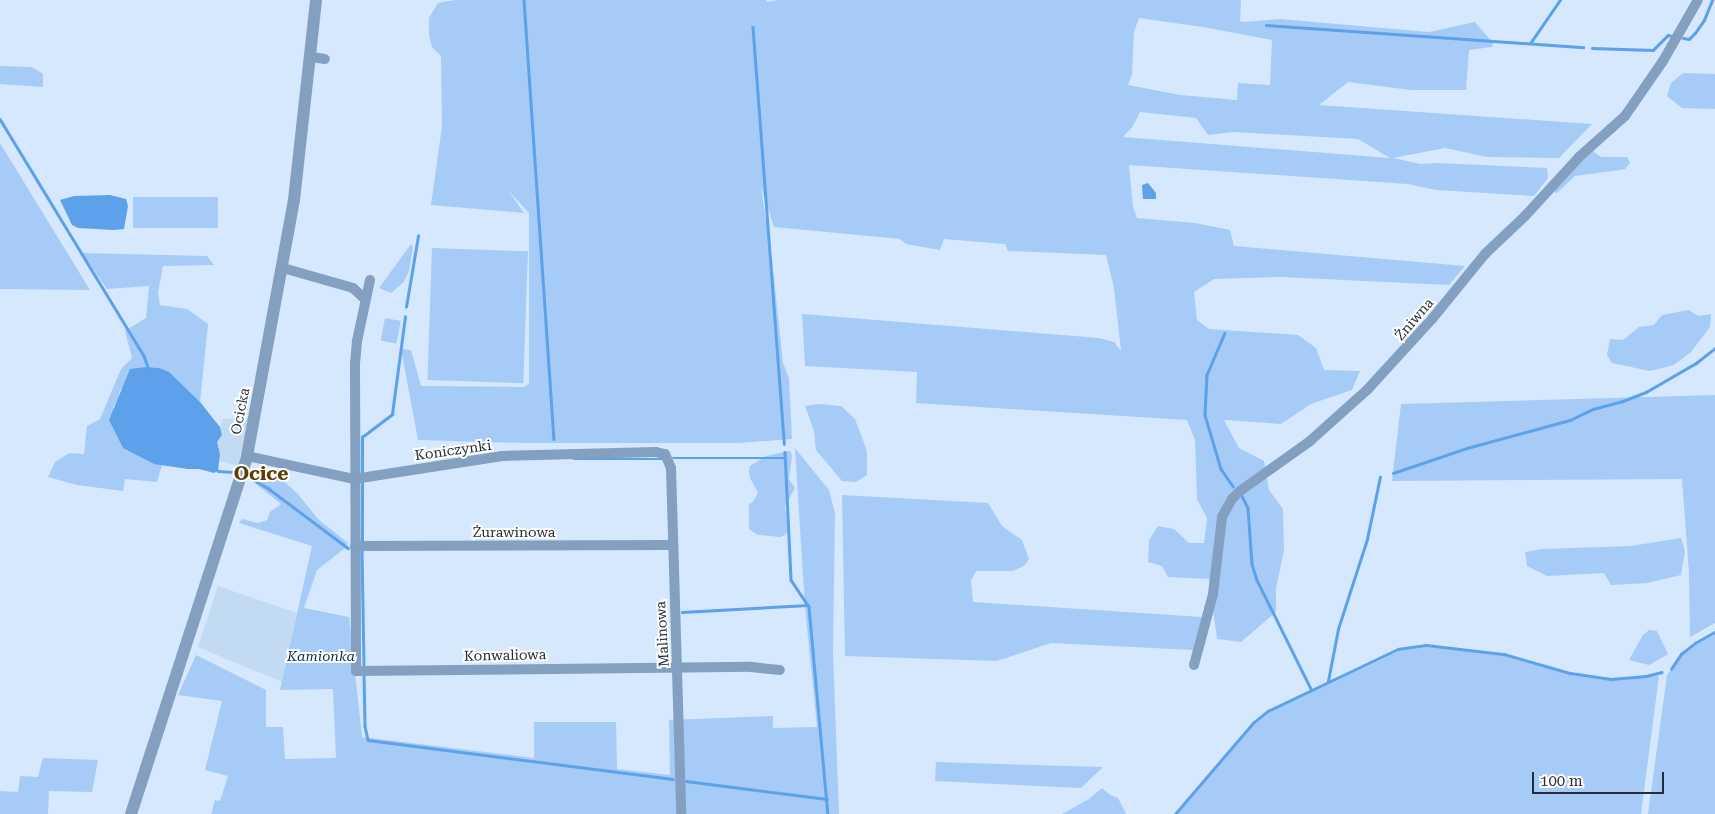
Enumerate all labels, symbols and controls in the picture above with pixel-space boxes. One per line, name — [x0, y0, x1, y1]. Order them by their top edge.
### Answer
street label: Żniwna — [1391, 294, 1437, 344]
street label: Ocicka — [227, 386, 253, 436]
street label: Koniczynki — [414, 436, 492, 464]
district label: Ocice — [234, 463, 288, 485]
street label: Żurawinowa — [473, 524, 555, 540]
street label: Malinowa — [652, 601, 672, 667]
street label: Konwaliowa — [464, 646, 546, 664]
park label: Kamionka — [287, 648, 355, 664]
scale bar — [1535, 762, 1668, 794]
text: 100 m — [1540, 772, 1583, 790]

